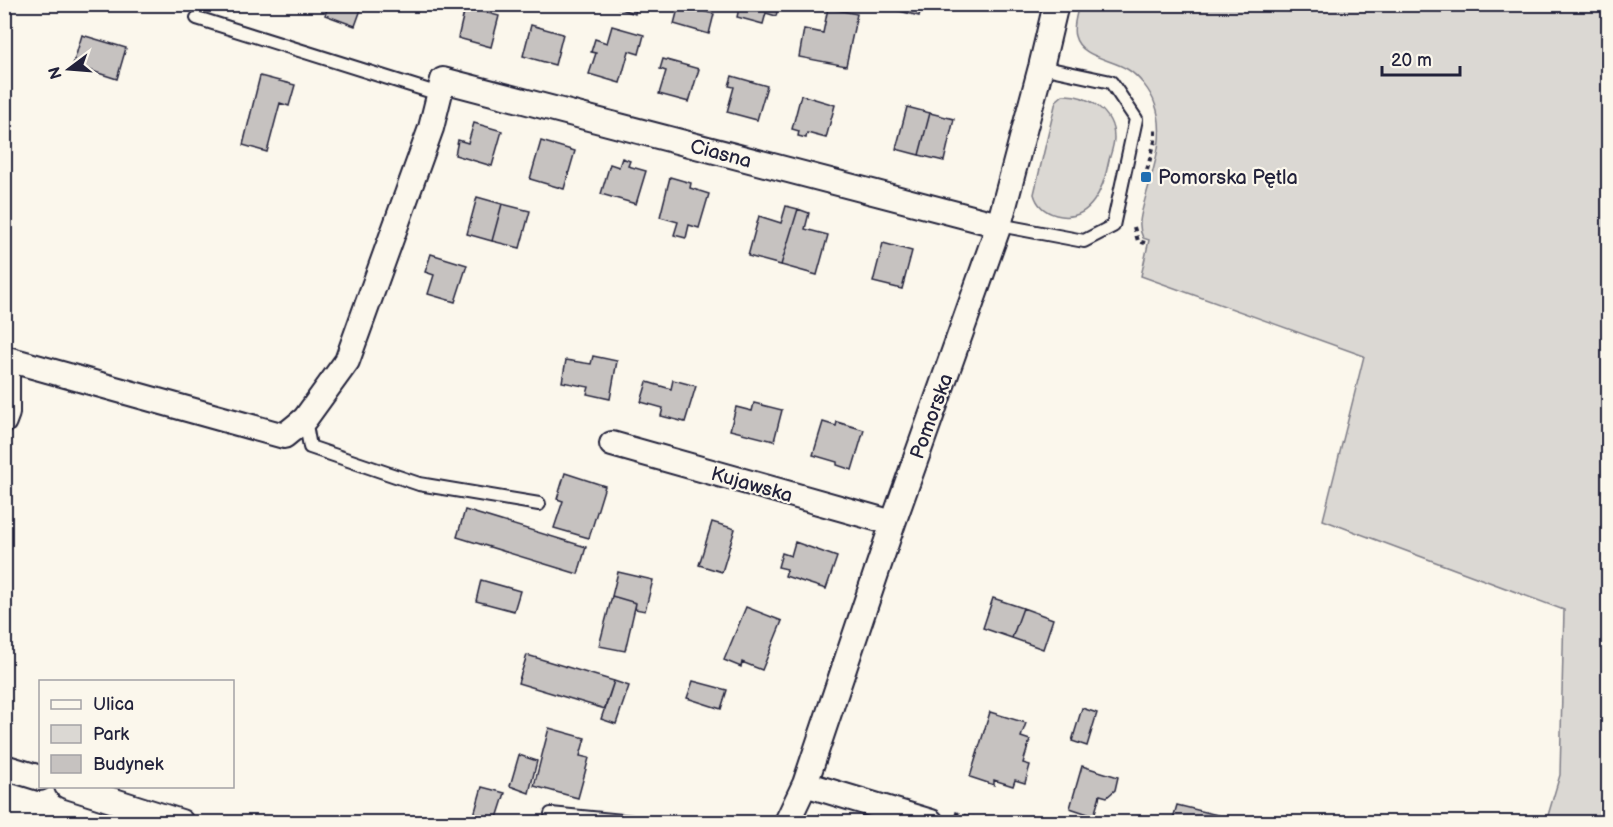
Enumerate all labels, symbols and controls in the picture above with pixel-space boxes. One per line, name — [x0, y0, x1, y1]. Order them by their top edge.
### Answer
north arrow — [39, 39, 99, 99]
scale bar — [1382, 39, 1460, 77]
text: 20 m — [1391, 50, 1432, 71]
text: N — [45, 64, 67, 81]
street label: Ciasna — [687, 134, 754, 174]
place label: Pomorska Pętla — [1158, 166, 1298, 190]
marker: Pomorska Pętla — [1139, 170, 1153, 184]
street label: Pomorska — [905, 370, 958, 462]
street label: Kujawska — [708, 462, 795, 508]
legend — [39, 680, 234, 788]
text: Ulica — [93, 694, 134, 715]
text: Park — [93, 724, 129, 745]
text: Budynek — [93, 754, 164, 775]

